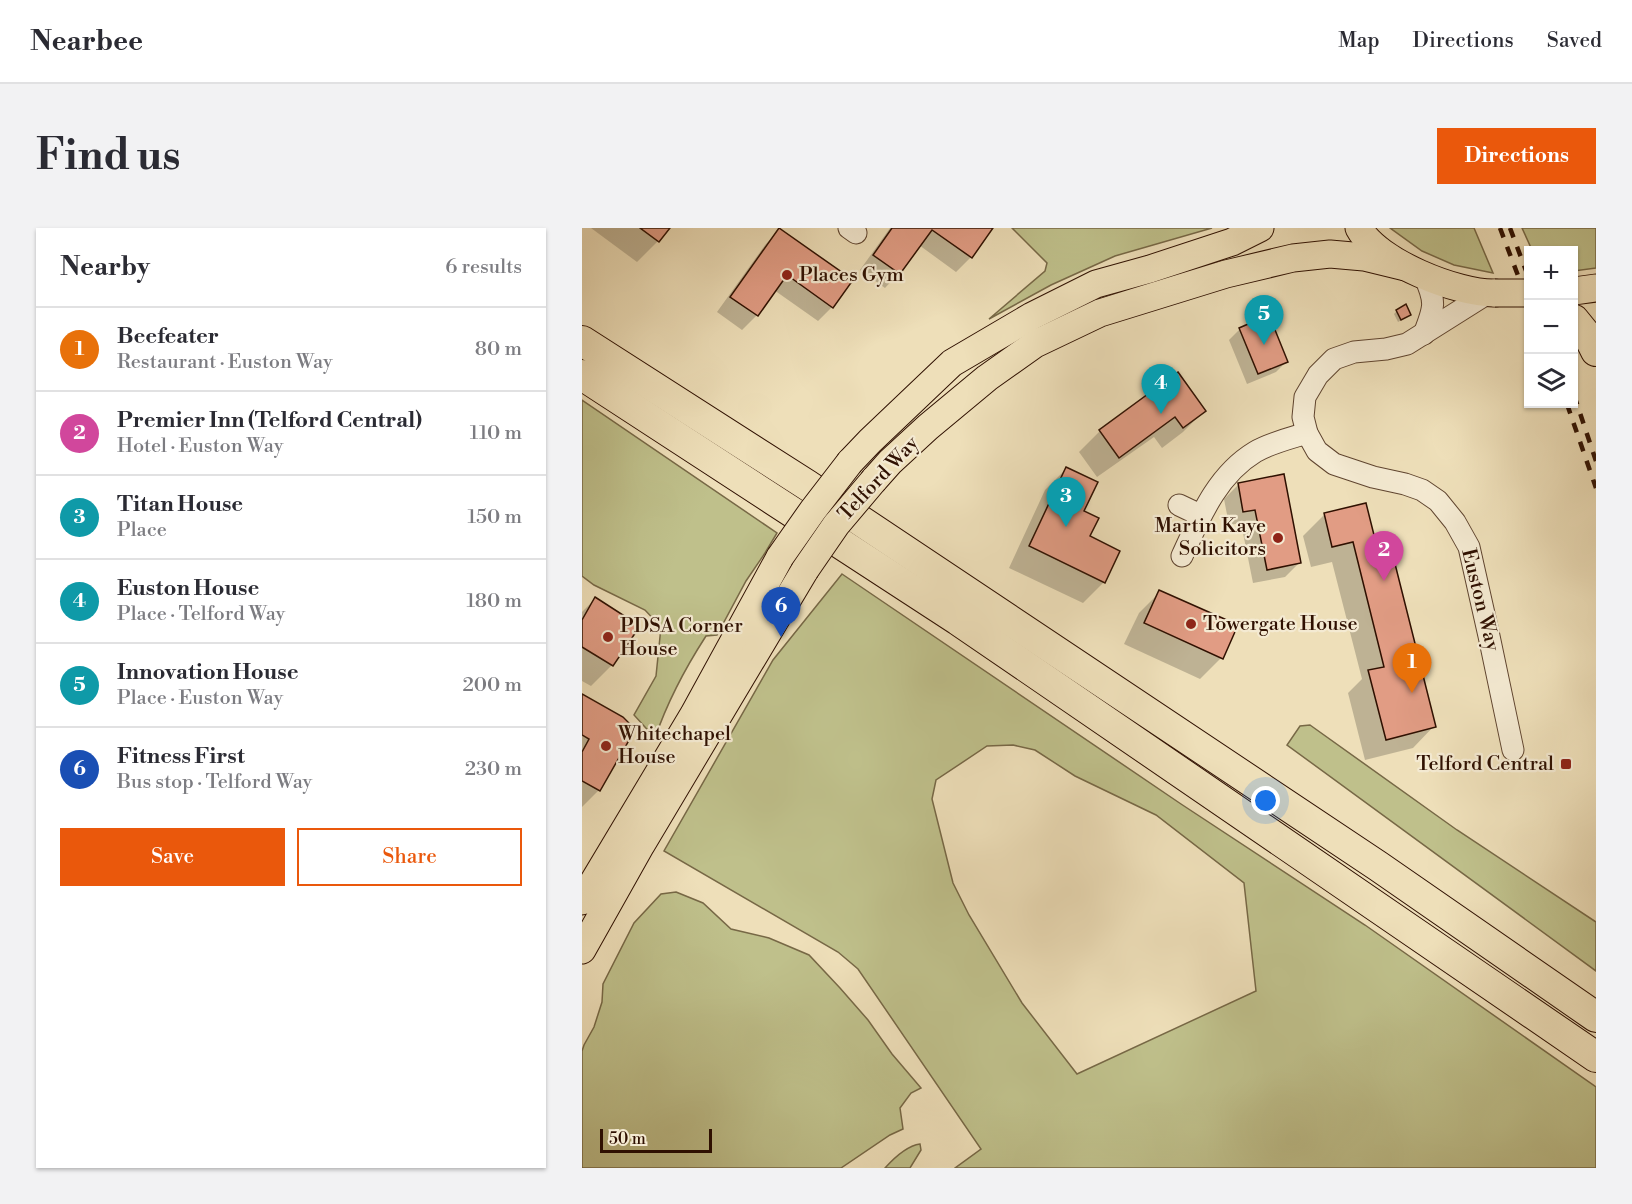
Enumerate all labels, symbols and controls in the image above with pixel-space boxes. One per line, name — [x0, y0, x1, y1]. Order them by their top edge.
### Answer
text: Nearbee — [30, 24, 143, 59]
text: Map — [1338, 28, 1380, 54]
text: Directions — [1413, 28, 1514, 54]
text: Saved — [1547, 28, 1602, 54]
button: Directions — [1437, 128, 1596, 184]
text: Find us — [36, 130, 180, 183]
map controls — [1524, 246, 1578, 408]
button: + — [1524, 246, 1578, 300]
text: Nearby — [60, 251, 150, 283]
text: 6 results — [445, 255, 522, 280]
place label: Places Gym — [799, 263, 904, 288]
marker: Places Gym — [780, 268, 794, 282]
pin: 5 — [1244, 296, 1284, 345]
button: − — [1524, 300, 1578, 354]
text: Beefeater — [117, 323, 219, 350]
text: 1 — [75, 337, 84, 362]
text: 80 m — [475, 337, 522, 362]
text: Restaurant · Euston Way — [117, 350, 333, 375]
button: layers — [1524, 354, 1578, 408]
pin: 4 — [1142, 364, 1180, 414]
text: Premier Inn (Telford Central) — [117, 407, 422, 434]
text: 2 — [73, 421, 86, 446]
text: 110 m — [470, 421, 522, 446]
street label: Telford Way — [833, 431, 925, 527]
text: Hotel · Euston Way — [117, 434, 283, 459]
pin: 3 — [1046, 478, 1086, 527]
text: Titan House — [117, 491, 243, 518]
text: 3 — [73, 505, 86, 530]
text: 150 m — [467, 505, 522, 530]
place label: Martin Kaye Solicitors — [1154, 514, 1266, 562]
text: Place — [117, 518, 167, 543]
marker: Martin Kaye Solicitors — [1271, 531, 1285, 545]
pin: 2 — [1364, 532, 1404, 581]
street label: Euston Way — [1455, 546, 1505, 654]
text: Euston House — [117, 575, 259, 602]
pin: 6 — [762, 588, 800, 637]
text: 4 — [73, 589, 86, 614]
text: 180 m — [467, 589, 522, 614]
text: Place · Telford Way — [117, 602, 285, 627]
place label: Towergate House — [1203, 612, 1358, 637]
place label: PDSA Corner House — [620, 614, 743, 662]
marker: Towergate House — [1184, 617, 1198, 631]
marker: PDSA Corner House — [601, 630, 615, 644]
pin: 1 — [1392, 644, 1432, 693]
text: Innovation House — [117, 659, 299, 686]
text: 5 — [73, 673, 86, 698]
text: 200 m — [462, 673, 522, 698]
text: Place · Euston Way — [117, 686, 283, 711]
place label: Whitechapel House — [617, 722, 731, 770]
marker: Whitechapel House — [599, 739, 613, 753]
text: Fitness First — [117, 743, 245, 770]
place label: Telford Central — [1416, 752, 1554, 777]
text: 6 — [73, 757, 86, 782]
text: 230 m — [465, 757, 522, 782]
marker: Telford Central — [1559, 757, 1573, 771]
text: Bus stop · Telford Way — [117, 770, 312, 795]
your location — [1251, 786, 1280, 815]
button: Save — [60, 828, 285, 886]
button: Share — [297, 828, 522, 886]
scale bar — [600, 1126, 712, 1154]
text: 50 m — [609, 1129, 646, 1149]

